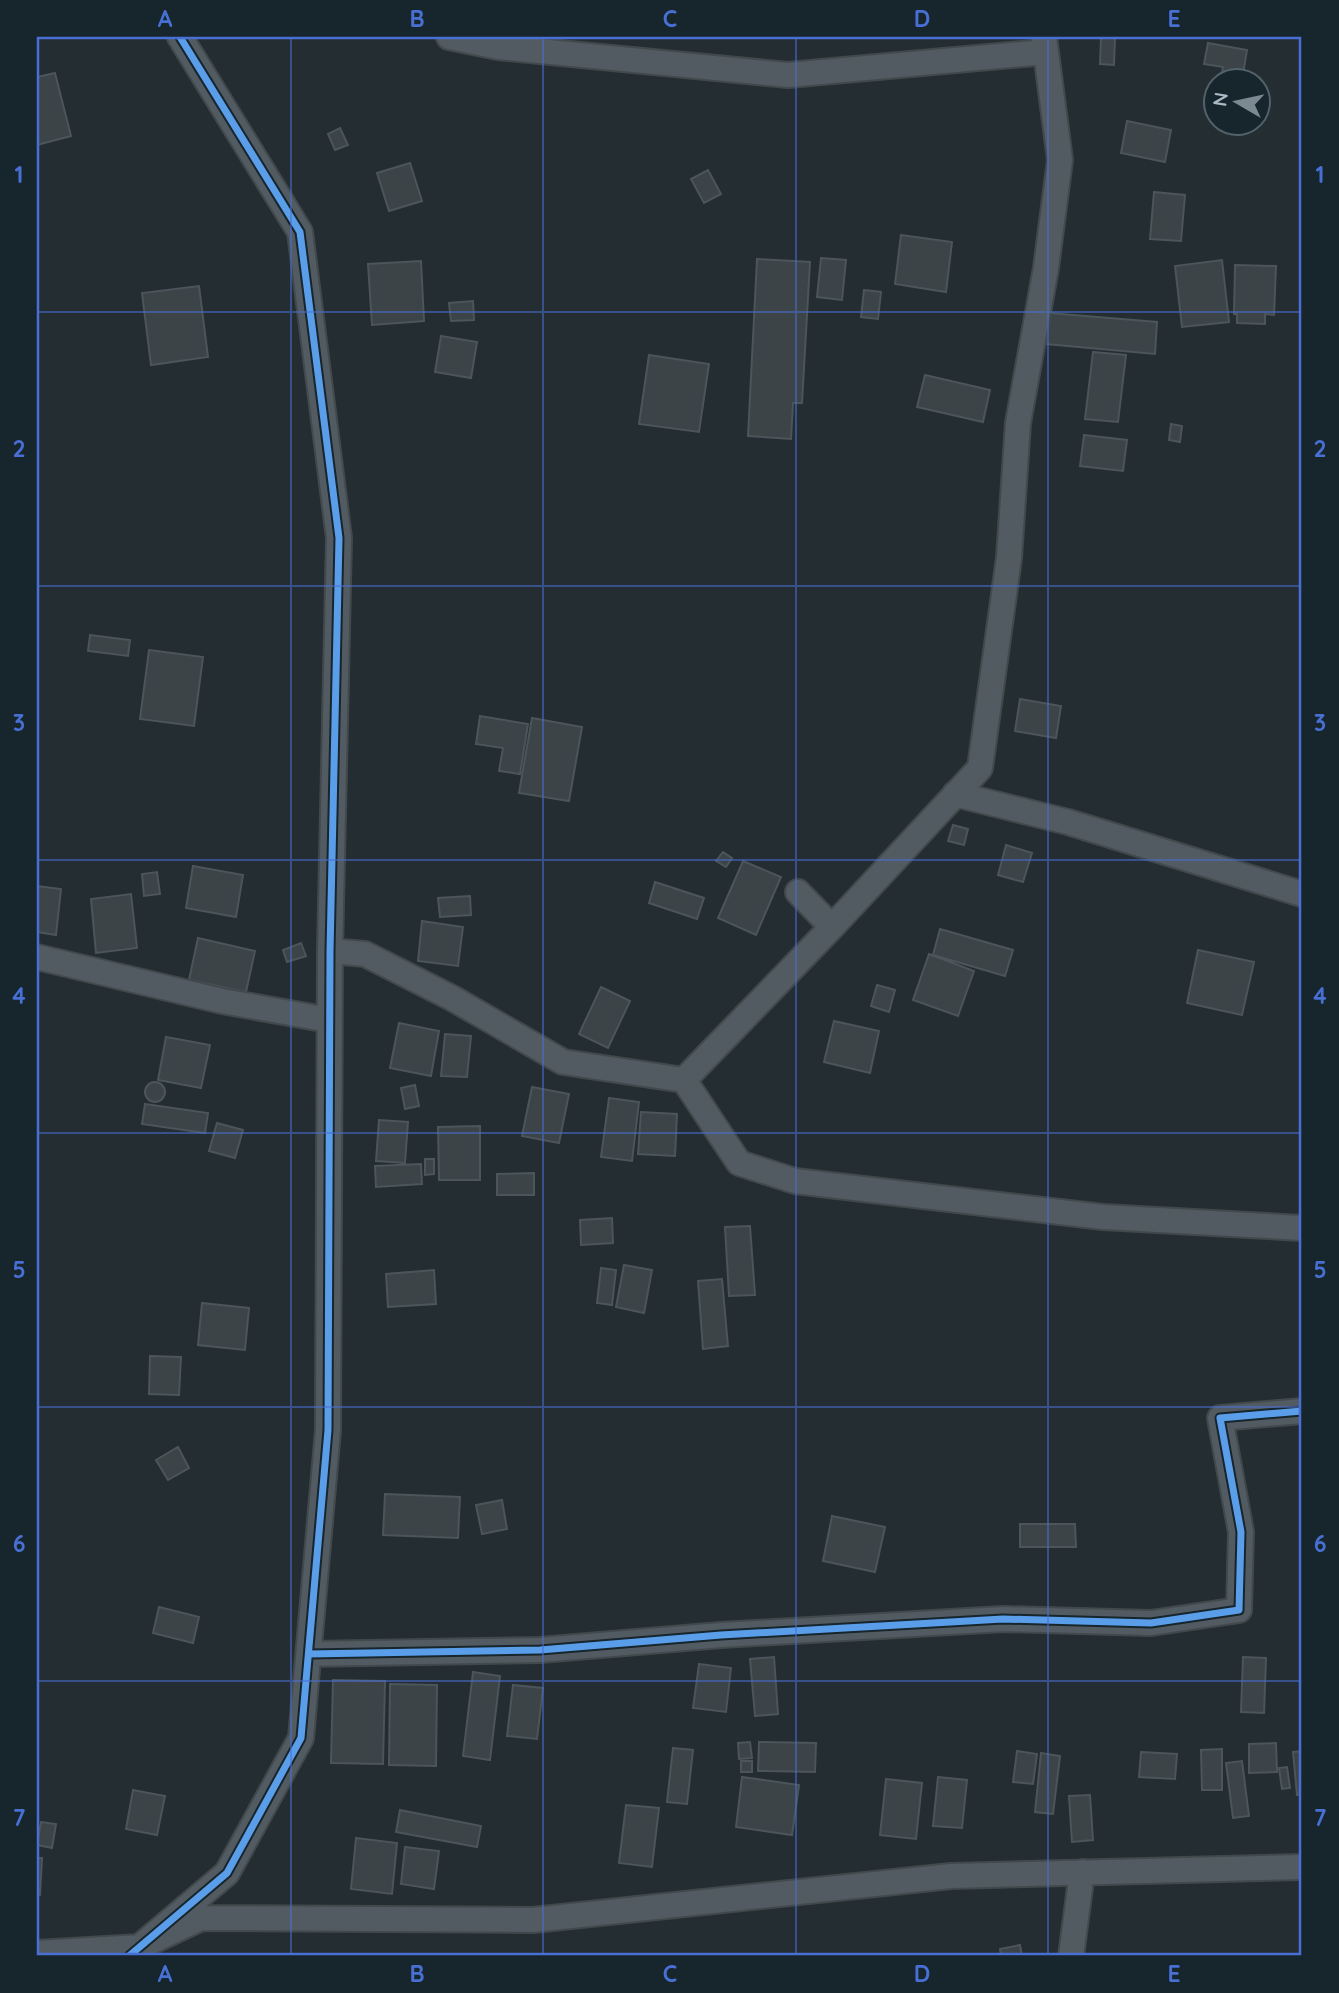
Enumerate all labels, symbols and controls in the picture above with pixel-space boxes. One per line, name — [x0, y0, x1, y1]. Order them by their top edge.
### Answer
text: A — [158, 4, 173, 33]
text: B — [409, 4, 425, 33]
text: C — [663, 4, 677, 33]
text: D — [914, 4, 930, 33]
text: E — [1167, 4, 1181, 33]
north arrow — [1202, 66, 1272, 136]
text: N — [1207, 91, 1233, 108]
text: 1 — [15, 160, 23, 189]
text: 1 — [1316, 160, 1324, 189]
text: 2 — [12, 434, 26, 463]
text: 2 — [1313, 434, 1327, 463]
text: 3 — [13, 708, 25, 737]
text: 3 — [1314, 708, 1326, 737]
text: 4 — [12, 981, 26, 1010]
text: 4 — [1313, 981, 1327, 1010]
text: 5 — [12, 1255, 26, 1284]
text: 5 — [1313, 1255, 1327, 1284]
text: 6 — [13, 1529, 25, 1558]
text: 6 — [1314, 1529, 1326, 1558]
text: 7 — [13, 1803, 26, 1832]
text: 7 — [1314, 1803, 1327, 1832]
text: A — [158, 1959, 173, 1988]
text: B — [409, 1959, 425, 1988]
text: C — [663, 1959, 677, 1988]
text: D — [914, 1959, 930, 1988]
text: E — [1167, 1959, 1181, 1988]

